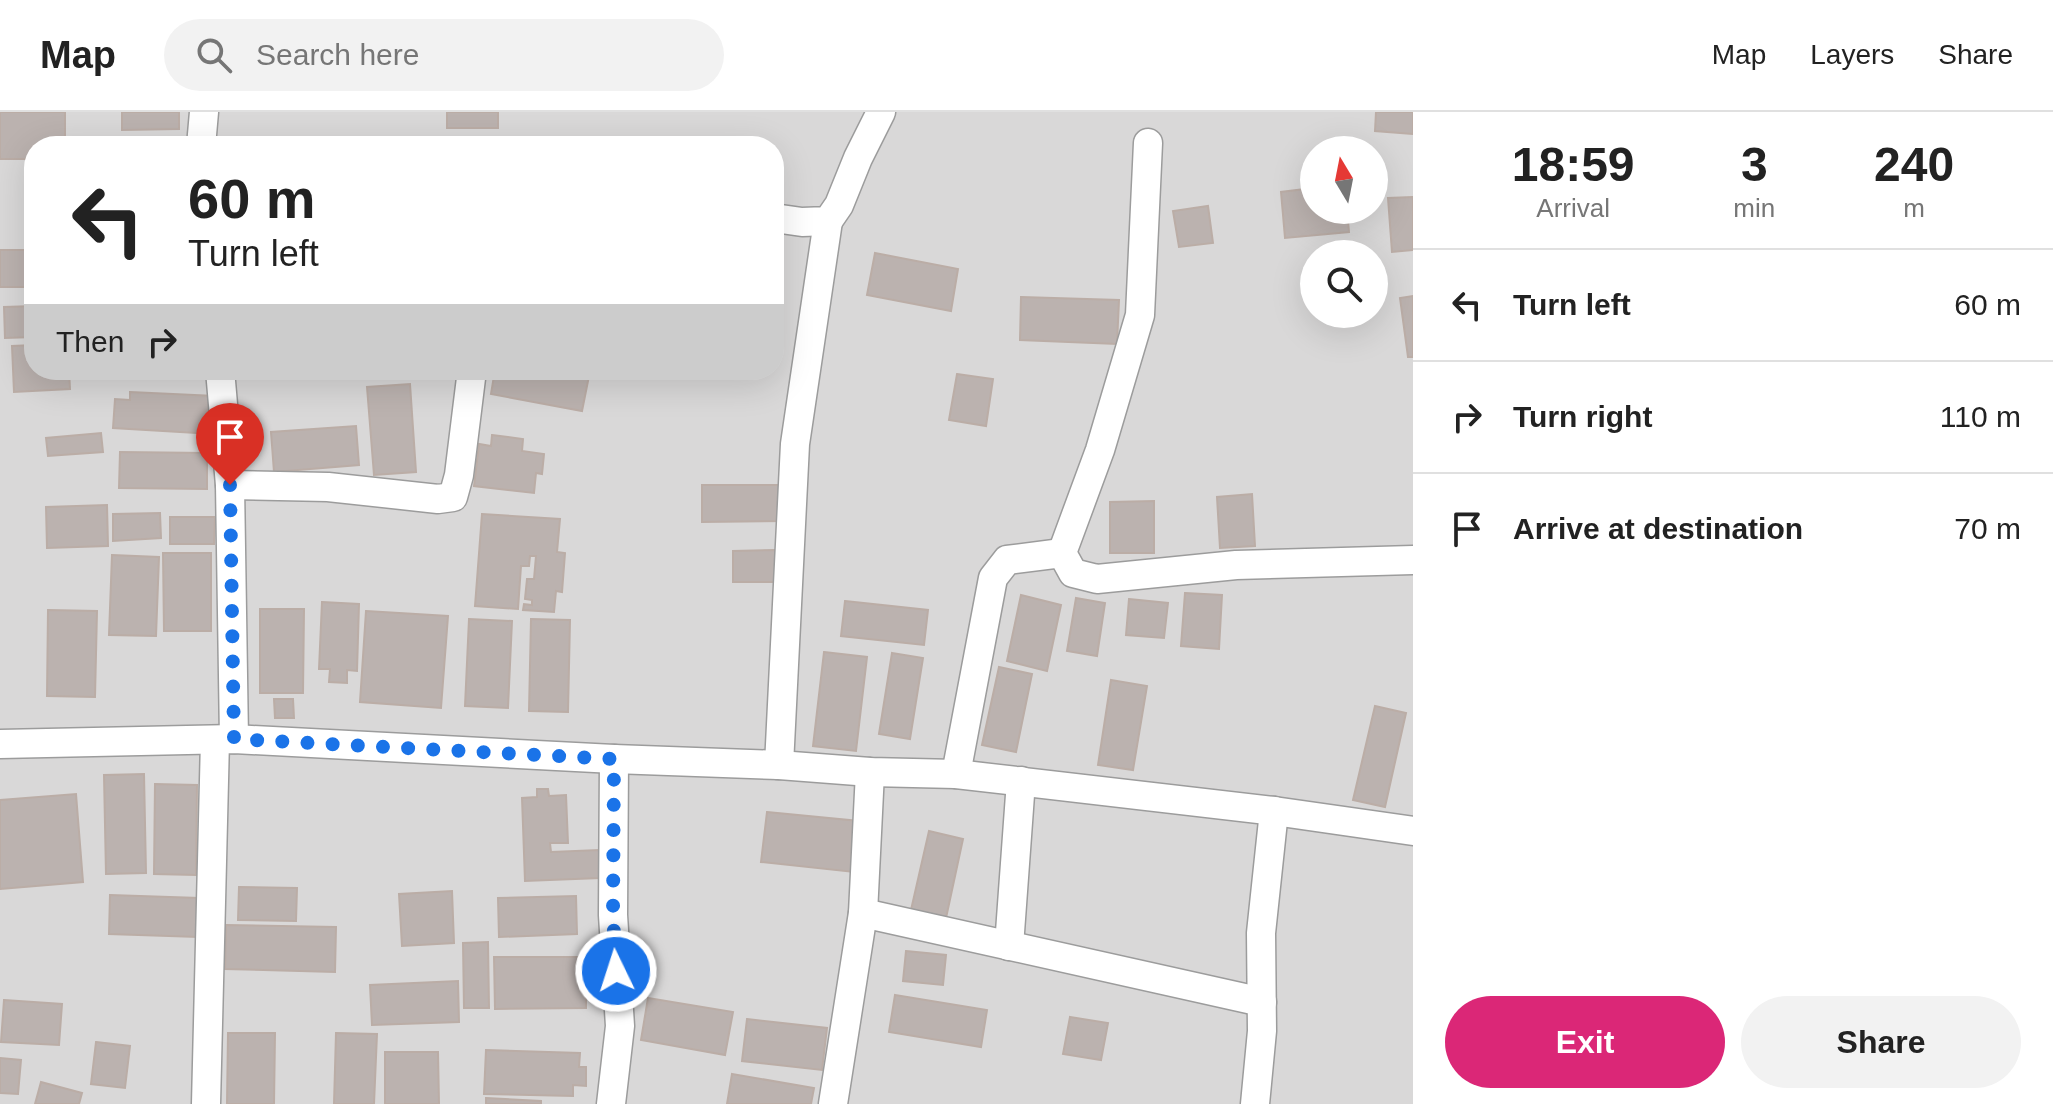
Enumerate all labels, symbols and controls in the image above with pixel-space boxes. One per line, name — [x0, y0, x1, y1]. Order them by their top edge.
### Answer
search box — [164, 19, 724, 91]
icon: search — [192, 33, 236, 77]
text: Map — [40, 34, 116, 76]
text: Search here — [256, 38, 419, 71]
text: Map — [1712, 39, 1766, 70]
text: Layers — [1810, 39, 1894, 70]
text: Share — [1938, 39, 2013, 70]
north arrow — [1300, 136, 1388, 224]
map controls — [1300, 136, 1388, 328]
text: 18:59 — [1512, 138, 1635, 191]
text: 3 — [1741, 138, 1768, 191]
text: 240 — [1874, 138, 1954, 191]
text: 60 m — [188, 167, 316, 230]
icon: left — [56, 168, 160, 272]
text: Arrival — [1536, 193, 1610, 223]
text: min — [1733, 193, 1775, 223]
text: m — [1903, 193, 1925, 223]
text: Turn left — [188, 233, 319, 274]
button: search — [1300, 240, 1388, 328]
icon: left — [1445, 283, 1489, 327]
text: Turn left — [1513, 288, 1631, 321]
text: 60 m — [1954, 288, 2021, 321]
icon: right — [140, 320, 184, 364]
text: Then — [56, 325, 124, 358]
icon: right — [1445, 395, 1489, 439]
text: Turn right — [1513, 400, 1652, 433]
text: 110 m — [1940, 400, 2021, 433]
pin — [196, 403, 264, 485]
icon: arrive — [208, 415, 252, 459]
icon: arrive — [1445, 507, 1489, 551]
text: Arrive at destination — [1513, 512, 1803, 545]
text: 70 m — [1954, 512, 2021, 545]
position arrow — [574, 929, 658, 1013]
button: Exit — [1445, 996, 1725, 1088]
button: Share — [1741, 996, 2021, 1088]

